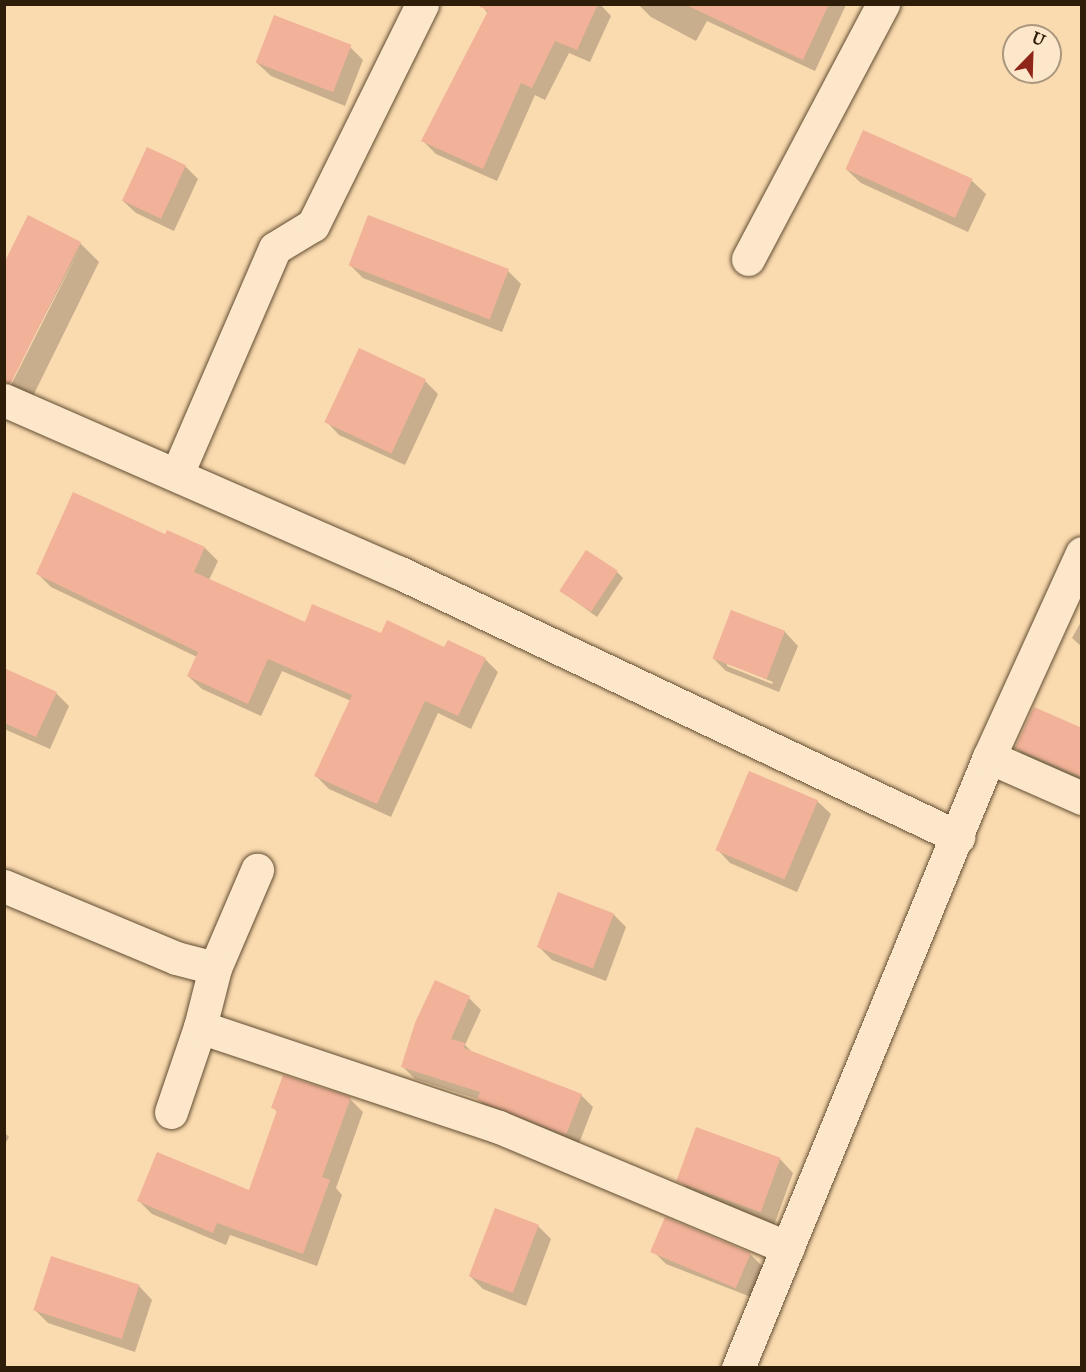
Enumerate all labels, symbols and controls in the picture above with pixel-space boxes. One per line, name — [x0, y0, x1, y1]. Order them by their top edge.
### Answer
north arrow — [1002, 24, 1062, 84]
text: U — [1029, 28, 1048, 50]

